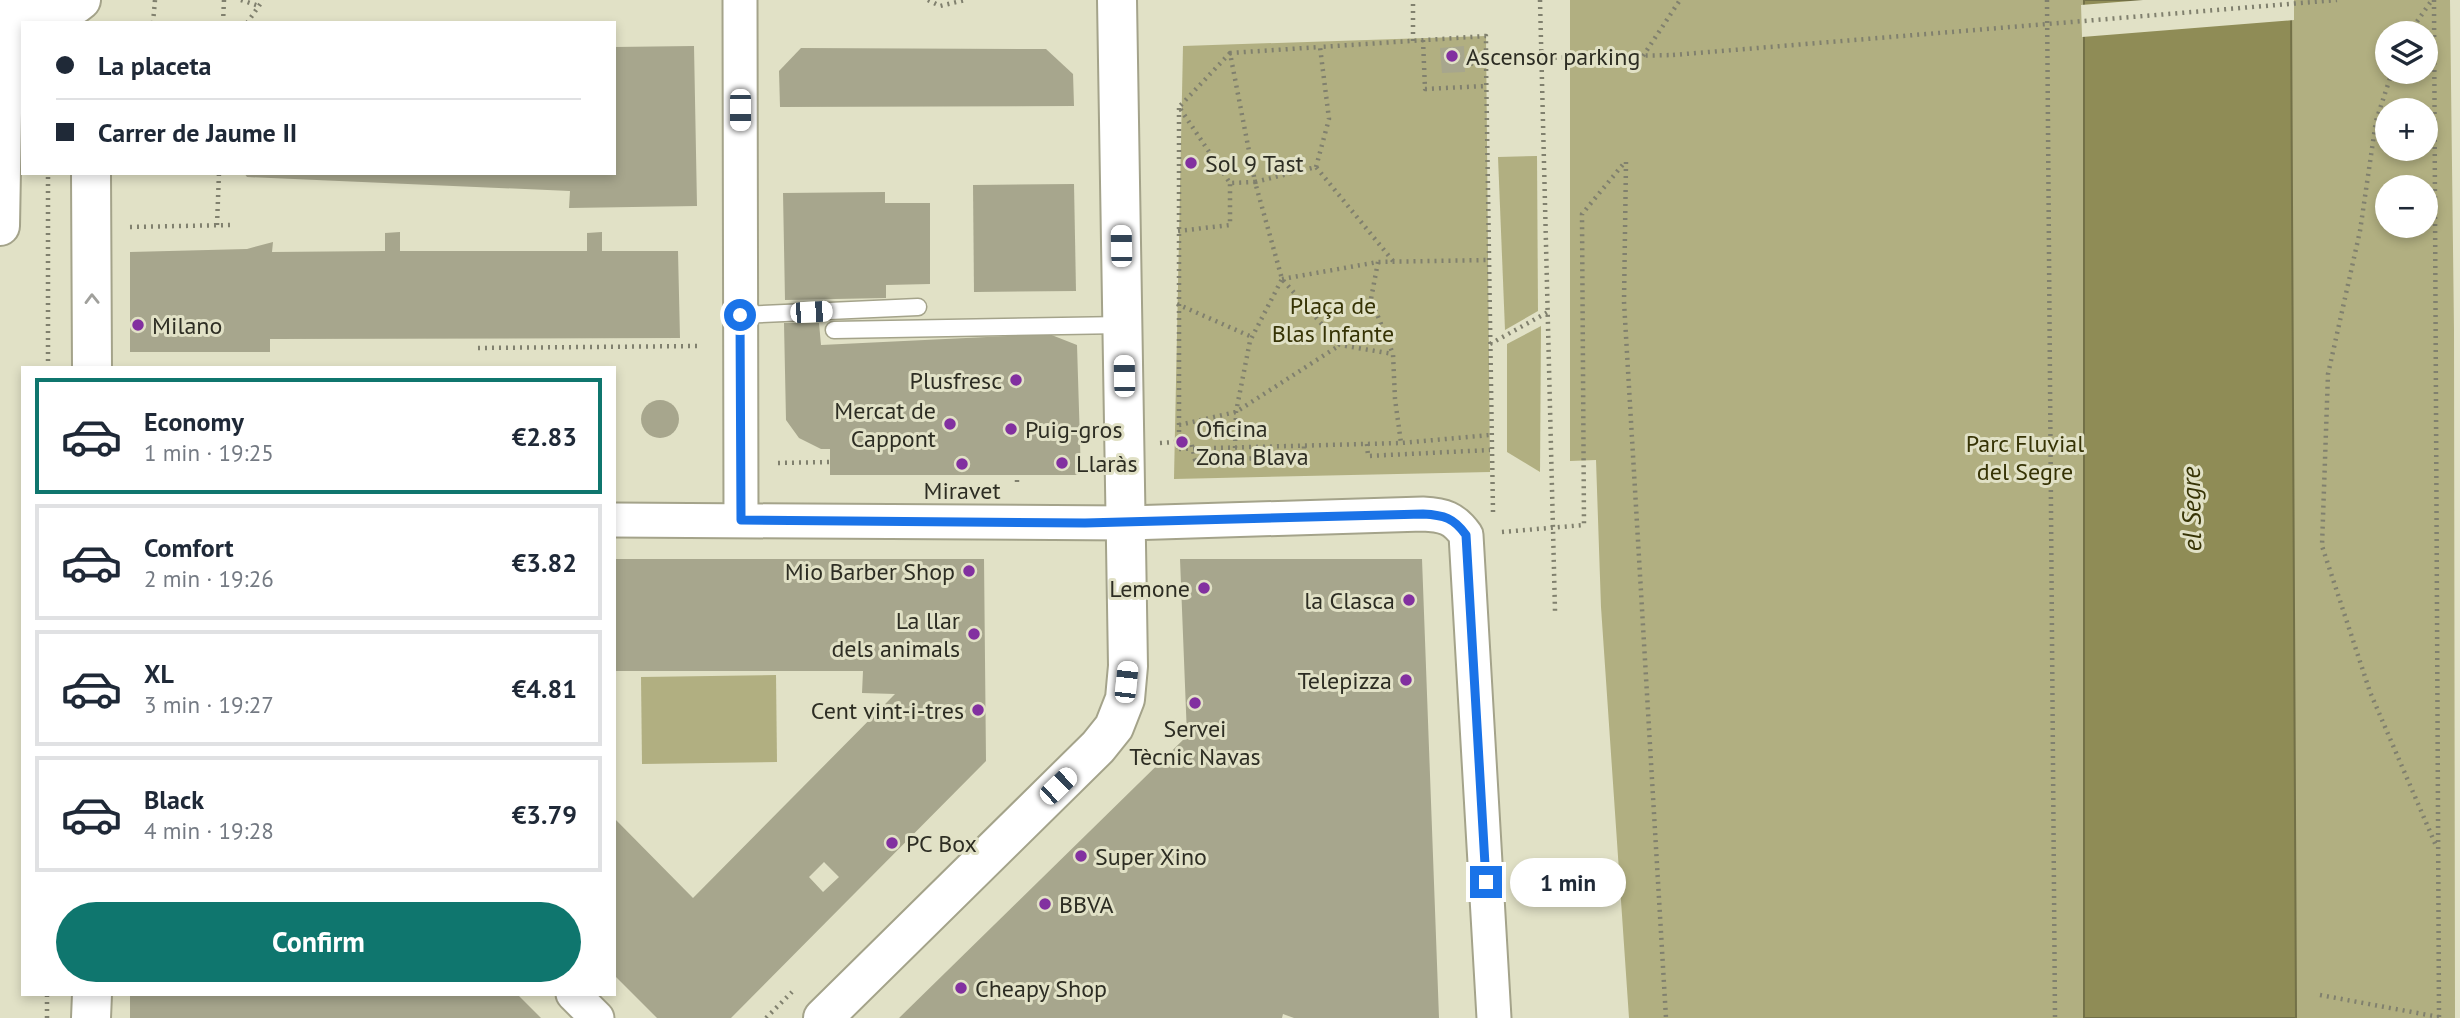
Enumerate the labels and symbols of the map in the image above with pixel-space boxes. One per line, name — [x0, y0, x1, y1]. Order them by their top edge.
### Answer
place label: Ascensor parking — [1466, 41, 1640, 72]
marker: Ascensor parking — [1444, 48, 1460, 64]
car — [730, 89, 751, 131]
place label: Sol 9 Tast — [1205, 148, 1304, 179]
marker: Sol 9 Tast — [1183, 155, 1199, 171]
car — [1111, 225, 1132, 267]
park label: Plaça de Blas Infante — [1272, 290, 1394, 349]
one-way arrow — [84, 294, 100, 304]
route start — [724, 299, 756, 331]
car — [790, 300, 833, 324]
place label: Milano — [152, 310, 222, 341]
marker: Milano — [130, 317, 146, 333]
car — [1114, 355, 1135, 397]
place label: Plusfresc — [910, 365, 1002, 396]
marker: Plusfresc — [1008, 372, 1024, 388]
place label: Mercat de Cappont — [834, 395, 936, 454]
place label: Oficina Zona Blava — [1196, 413, 1309, 472]
place label: Puig-gros — [1025, 414, 1123, 445]
marker: Mercat de Cappont — [942, 416, 958, 432]
marker: Puig-gros — [1003, 421, 1019, 437]
park label: Parc Fluvial del Segre — [1966, 428, 2084, 487]
marker: Oficina Zona Blava — [1174, 434, 1190, 450]
place label: Llaràs — [1076, 448, 1138, 479]
marker: Llaràs — [1054, 455, 1070, 471]
marker: Miravet — [954, 456, 970, 472]
water label: el Segre — [2174, 466, 2208, 552]
place label: Miravet — [923, 475, 1001, 506]
place label: Mio Barber Shop — [785, 556, 955, 587]
marker: Mio Barber Shop — [961, 563, 977, 579]
place label: Lemone — [1109, 573, 1190, 604]
marker: Lemone — [1196, 580, 1212, 596]
place label: la Clasca — [1304, 585, 1395, 616]
marker: la Clasca — [1401, 592, 1417, 608]
place label: La llar dels animals — [831, 605, 960, 664]
marker: La llar dels animals — [966, 626, 982, 642]
car — [1114, 660, 1139, 704]
place label: Telepizza — [1298, 665, 1392, 696]
marker: Telepizza — [1398, 672, 1414, 688]
place label: Cent vint-i-tres — [811, 695, 964, 726]
marker: Servei Tècnic Navas — [1187, 695, 1203, 711]
marker: Cent vint-i-tres — [970, 702, 986, 718]
place label: Servei Tècnic Navas — [1129, 713, 1261, 772]
car — [1036, 764, 1081, 808]
place label: PC Box — [906, 828, 977, 859]
marker: PC Box — [884, 835, 900, 851]
place label: Super Xino — [1095, 841, 1207, 872]
marker: Super Xino — [1073, 848, 1089, 864]
callout: 1 min — [1510, 858, 1626, 906]
route end — [1470, 866, 1502, 898]
place label: BBVA — [1059, 889, 1114, 920]
marker: BBVA — [1037, 896, 1053, 912]
place label: Cheapy Shop — [975, 973, 1107, 1004]
marker: Cheapy Shop — [953, 980, 969, 996]

